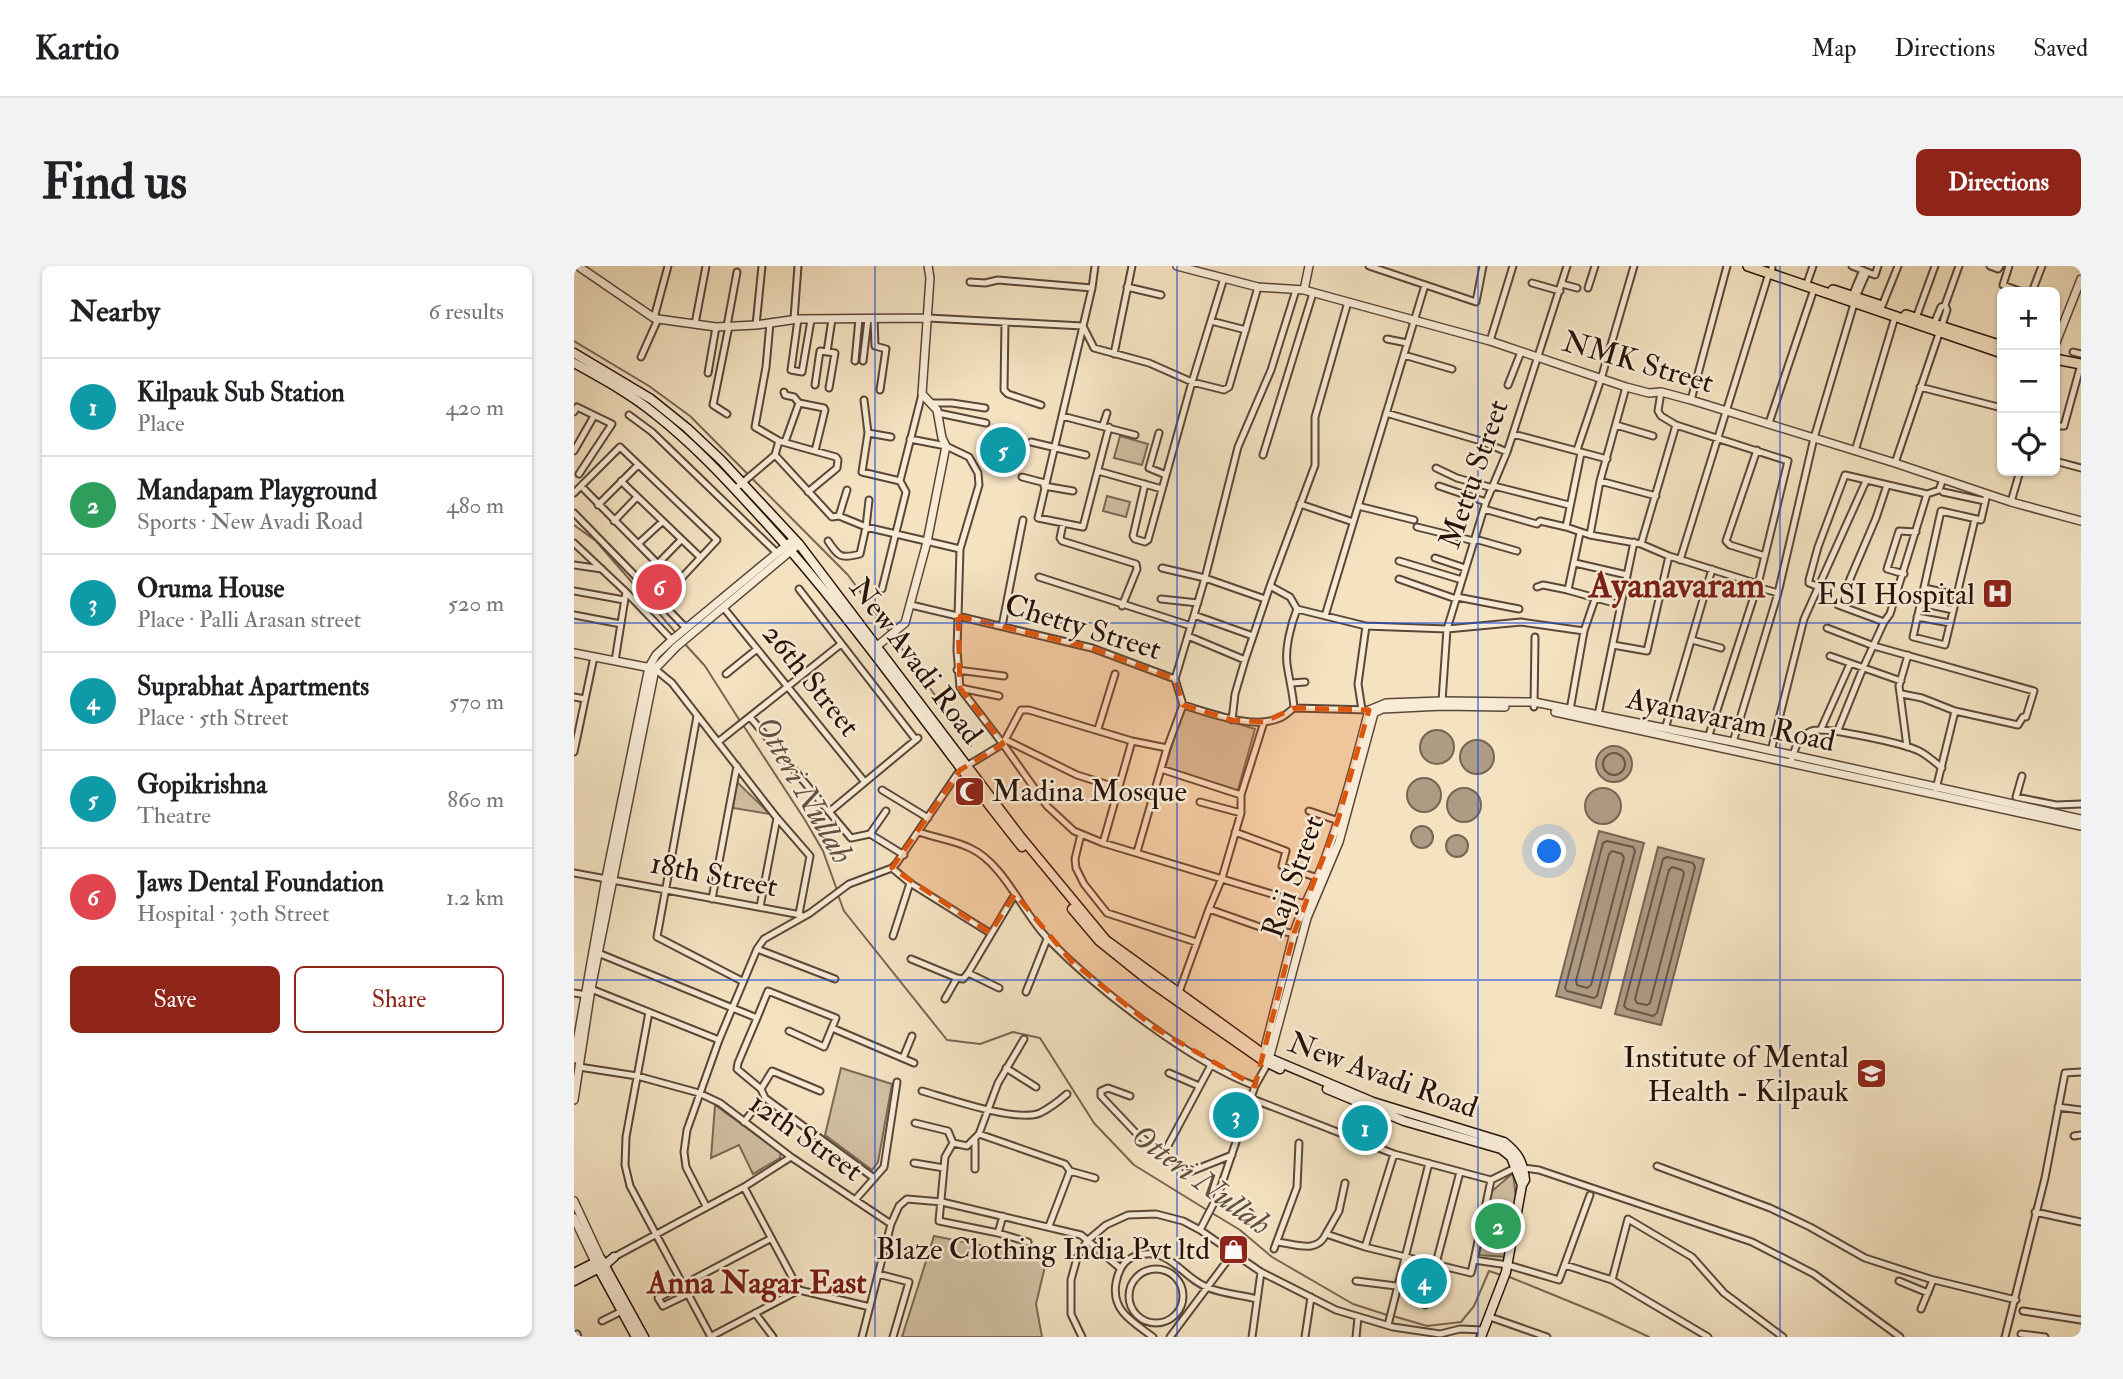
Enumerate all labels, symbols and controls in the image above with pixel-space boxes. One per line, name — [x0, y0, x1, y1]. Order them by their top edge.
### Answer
text: Kartio — [35, 28, 119, 69]
text: Map — [1811, 33, 1856, 64]
text: Directions — [1894, 33, 1995, 64]
text: Saved — [2033, 33, 2088, 64]
button: Directions — [1916, 149, 2081, 216]
text: Find us — [42, 152, 187, 213]
map controls — [1997, 287, 2060, 476]
button: + — [1997, 287, 2060, 350]
text: Nearby — [70, 293, 160, 330]
text: 6 results — [429, 297, 504, 326]
street label: NMK Street — [1558, 323, 1718, 401]
button: − — [1997, 350, 2060, 413]
text: Kilpauk Sub Station — [137, 377, 345, 409]
text: 1 — [89, 393, 97, 422]
text: 420 m — [445, 393, 504, 422]
street label: Mettu Street — [1431, 395, 1517, 553]
text: Place — [137, 409, 185, 438]
button: locate — [1997, 413, 2060, 476]
pin: 5 — [980, 424, 1026, 476]
text: Mandapam Playground — [137, 475, 377, 507]
text: 2 — [87, 491, 99, 520]
text: 480 m — [446, 491, 504, 520]
text: Sports · New Avadi Road — [137, 507, 363, 536]
pin: 6 — [636, 561, 682, 613]
district label: Ayanavaram — [1587, 562, 1766, 609]
street label: New Avadi Road — [841, 570, 991, 752]
text: Oruma House — [137, 573, 284, 605]
place label: ESI Hospital — [1817, 576, 1975, 613]
hospital icon: ESI Hospital — [1981, 577, 2015, 611]
street label: Chetty Street — [1000, 586, 1166, 668]
text: 3 — [89, 589, 97, 618]
text: 520 m — [448, 589, 504, 618]
text: Place · Palli Arasan street — [137, 605, 361, 634]
street label: 26th Street — [754, 616, 868, 744]
text: Suprabhat Apartments — [137, 671, 369, 703]
street label: Ayanavaram Road — [1622, 680, 1839, 760]
text: 4 — [87, 687, 99, 716]
text: 570 m — [449, 687, 504, 716]
text: Place · 5th Street — [137, 703, 289, 732]
water label: Otteri Nullah — [746, 709, 862, 871]
text: Gopikrishna — [137, 769, 267, 801]
place label: Madina Mosque — [992, 773, 1187, 810]
mosque icon: Madina Mosque — [952, 774, 986, 808]
text: 5 — [88, 785, 98, 814]
text: 860 m — [447, 785, 504, 814]
text: Theatre — [137, 801, 211, 830]
street label: Raji Street — [1254, 811, 1332, 943]
your location — [1532, 834, 1566, 868]
street label: 18th Street — [647, 845, 781, 906]
text: Jaws Dental Foundation — [137, 867, 384, 899]
text: 6 — [87, 883, 99, 912]
text: 1.2 km — [446, 883, 504, 912]
text: Hospital · 30th Street — [137, 899, 329, 928]
button: Save — [70, 966, 280, 1033]
button: Share — [294, 966, 504, 1033]
street label: New Avadi Road — [1283, 1024, 1483, 1126]
place label: Institute of Mental Health - Kilpauk — [1623, 1039, 1849, 1110]
school or university icon: Institute of Mental Health - Kilpauk — [1855, 1057, 1889, 1091]
street label: 12th Street — [742, 1085, 870, 1190]
pin: 3 — [1213, 1089, 1259, 1141]
pin: 1 — [1342, 1102, 1388, 1154]
water label: Otteri Nullah — [1123, 1116, 1279, 1244]
pin: 2 — [1475, 1200, 1521, 1252]
place label: Blaze Clothing India Pvt ltd — [876, 1231, 1210, 1268]
shop icon: Blaze Clothing India Pvt ltd — [1216, 1232, 1250, 1266]
pin: 4 — [1401, 1255, 1447, 1307]
district label: Anna Nagar East — [645, 1263, 867, 1303]

